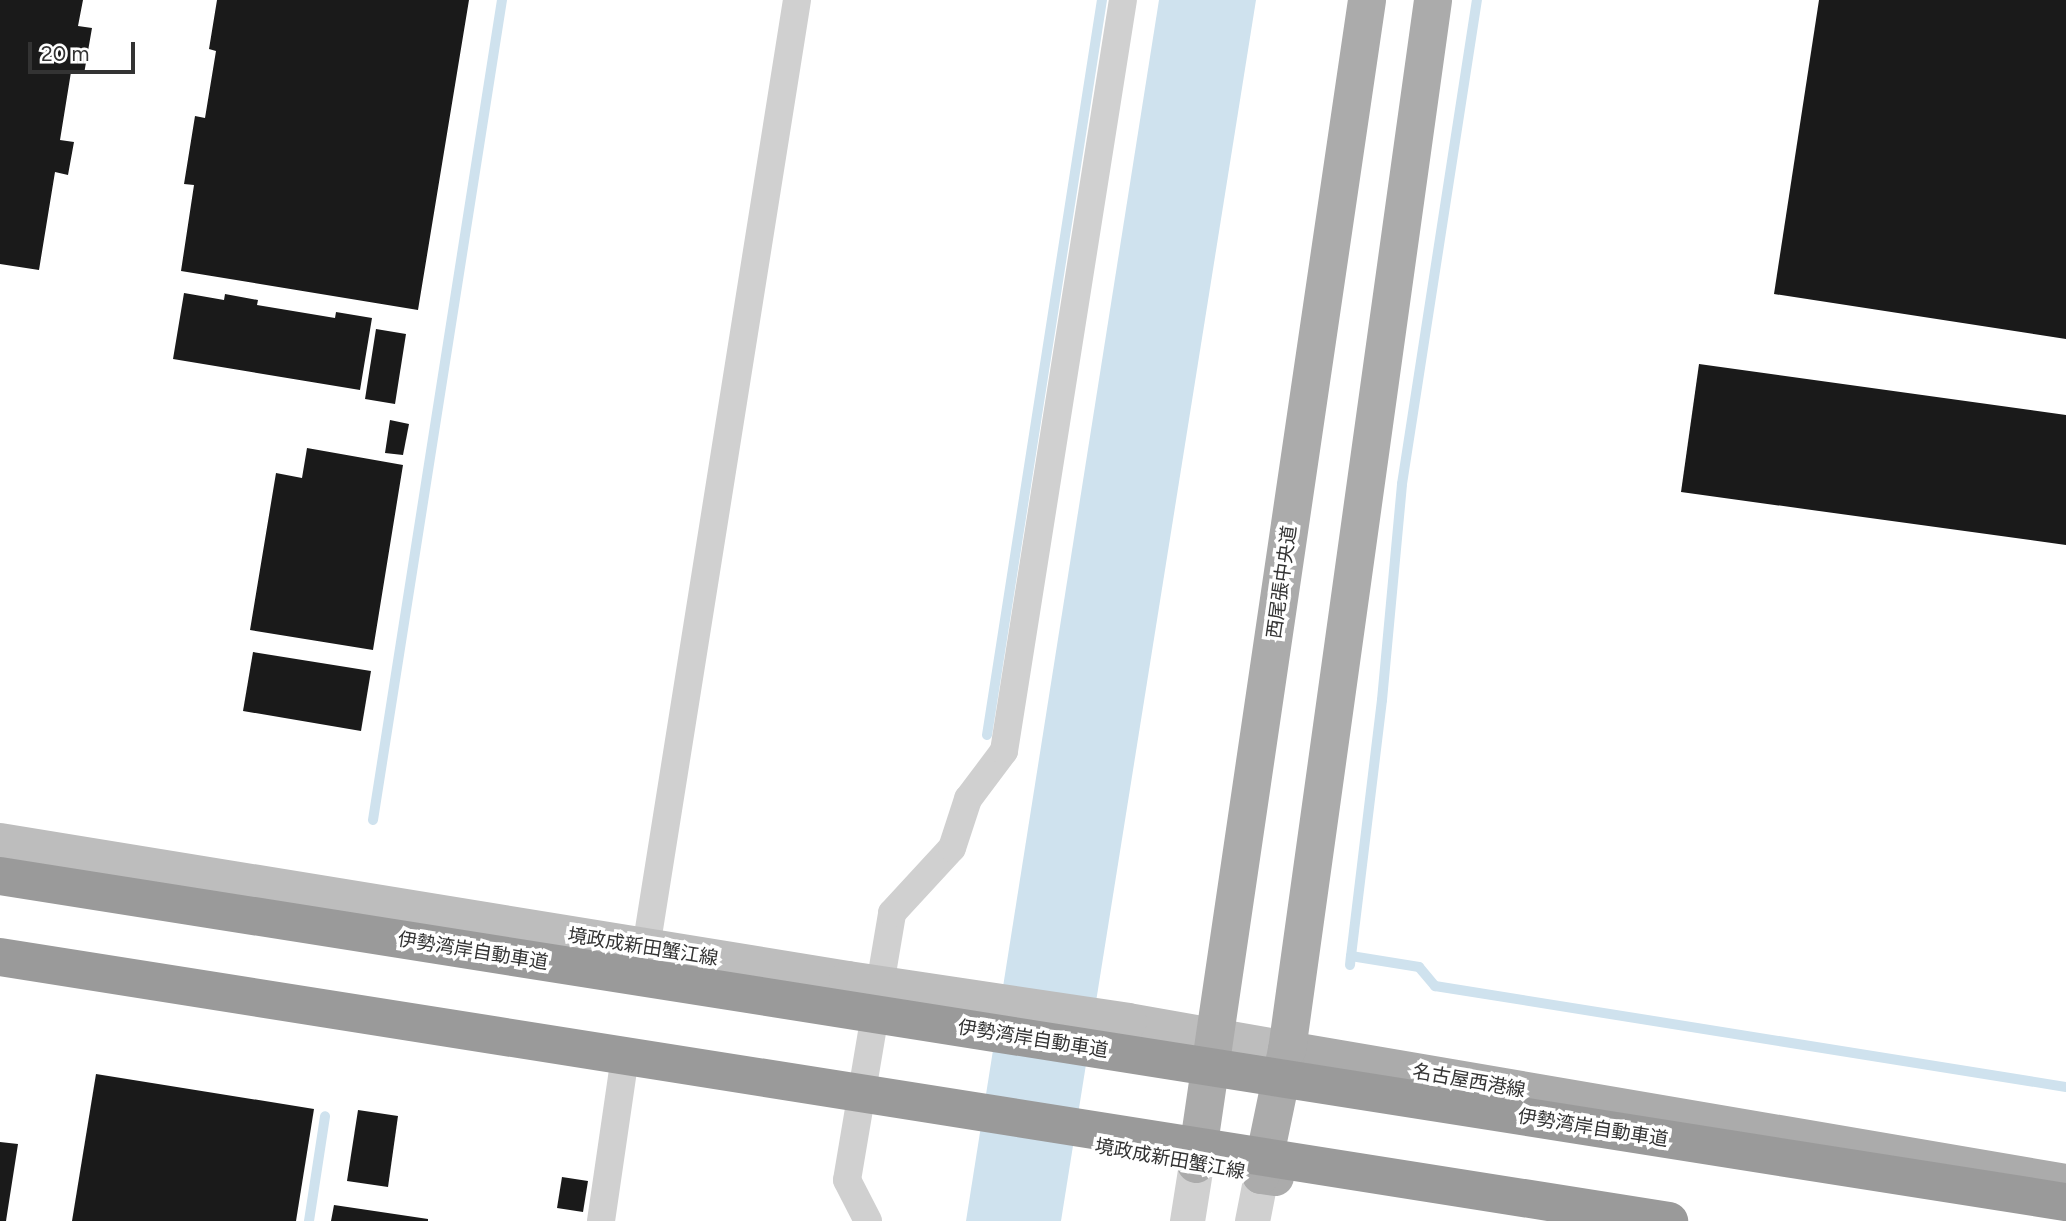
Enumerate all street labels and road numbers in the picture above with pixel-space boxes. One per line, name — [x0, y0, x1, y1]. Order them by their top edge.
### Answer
street label: 西尾張中央道 — [1263, 524, 1301, 640]
street label: 境政成新田蟹江線 — [566, 924, 720, 970]
street label: 伊勢湾岸自動車道 — [396, 928, 550, 974]
street label: 伊勢湾岸自動車道 — [956, 1016, 1110, 1062]
street label: 名古屋西港線 — [1411, 1060, 1527, 1102]
street label: 伊勢湾岸自動車道 — [1516, 1105, 1670, 1151]
street label: 境政成新田蟹江線 — [1093, 1135, 1247, 1183]

